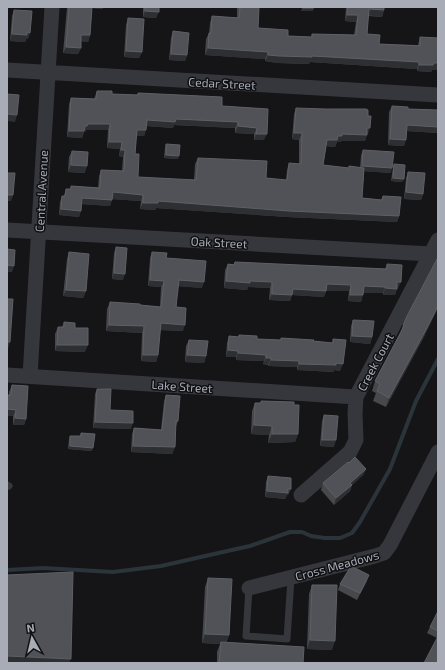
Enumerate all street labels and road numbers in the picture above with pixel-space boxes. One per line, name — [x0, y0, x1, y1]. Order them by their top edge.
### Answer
street label: Cedar Street — [188, 74, 256, 92]
street label: Central Avenue — [32, 150, 50, 232]
street label: Oak Street — [190, 234, 248, 250]
street label: Creek Court — [354, 331, 396, 393]
street label: Lake Street — [151, 377, 213, 395]
street label: Cross Meadows — [293, 547, 381, 583]

